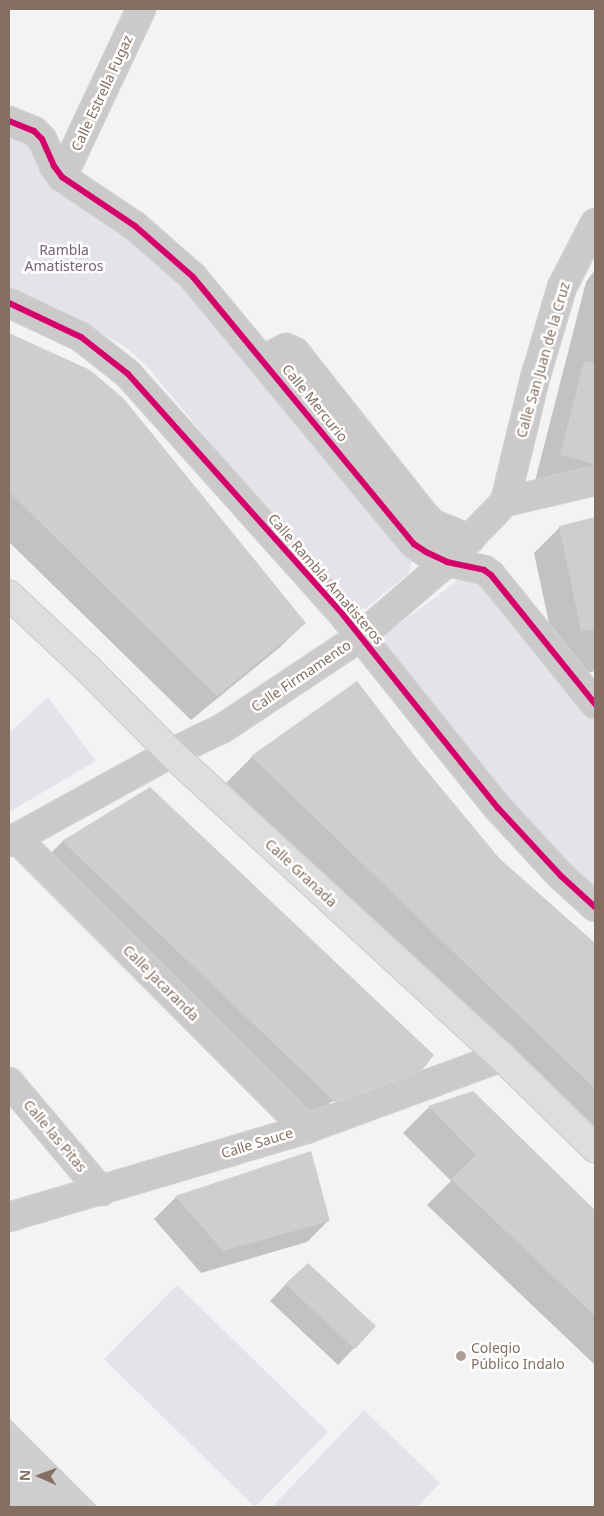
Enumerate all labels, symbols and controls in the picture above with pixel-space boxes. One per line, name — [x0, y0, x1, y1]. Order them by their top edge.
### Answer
street label: Calle Estrella Fugaz — [68, 32, 136, 154]
park label: Rambla Amatisteros — [25, 242, 103, 274]
street label: Calle San Juan de la Cruz — [513, 280, 573, 440]
street label: Calle Mercurio — [279, 361, 351, 445]
street label: Calle Rambla Amatisteros — [265, 510, 387, 648]
street label: Calle Firmamento — [248, 637, 354, 715]
street label: Calle Granada — [262, 835, 340, 911]
street label: Calle Jacaranda — [120, 942, 202, 1024]
street label: Calle las Pitas — [20, 1097, 90, 1175]
street label: Calle Sauce — [219, 1124, 295, 1162]
place label: Colegio Público Indalo — [471, 1340, 565, 1372]
marker: Colegio Público Indalo — [455, 1350, 467, 1362]
north arrow — [15, 1451, 65, 1501]
text: N — [15, 1469, 34, 1481]

